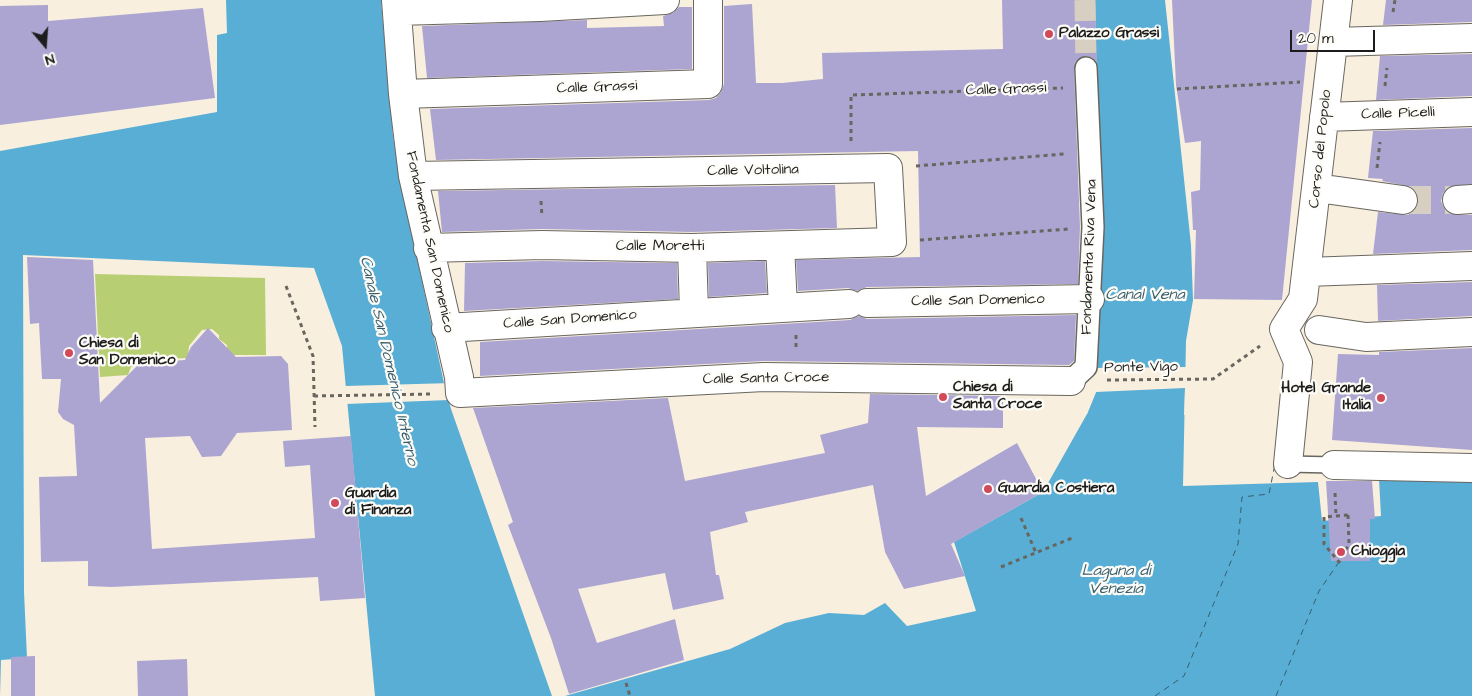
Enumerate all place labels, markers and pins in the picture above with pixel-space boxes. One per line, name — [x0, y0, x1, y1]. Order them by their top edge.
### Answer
place label: Palazzo Grassi — [1059, 25, 1159, 43]
marker: Palazzo Grassi — [1043, 28, 1055, 40]
place label: Chiesa di San Domenico — [79, 335, 175, 370]
marker: Chiesa di San Domenico — [63, 347, 75, 359]
place label: Chiesa di Santa Croce — [953, 379, 1042, 414]
place label: Hotel Grande Italia — [1281, 380, 1371, 415]
marker: Chiesa di Santa Croce — [937, 391, 949, 403]
marker: Hotel Grande Italia — [1375, 392, 1387, 404]
place label: Guardia Costiera — [998, 480, 1114, 498]
marker: Guardia Costiera — [982, 483, 994, 495]
place label: Guardia di Finanza — [345, 485, 411, 520]
marker: Guardia di Finanza — [329, 497, 341, 509]
place label: Chioggia — [1351, 543, 1405, 561]
marker: Chioggia — [1335, 546, 1347, 558]

